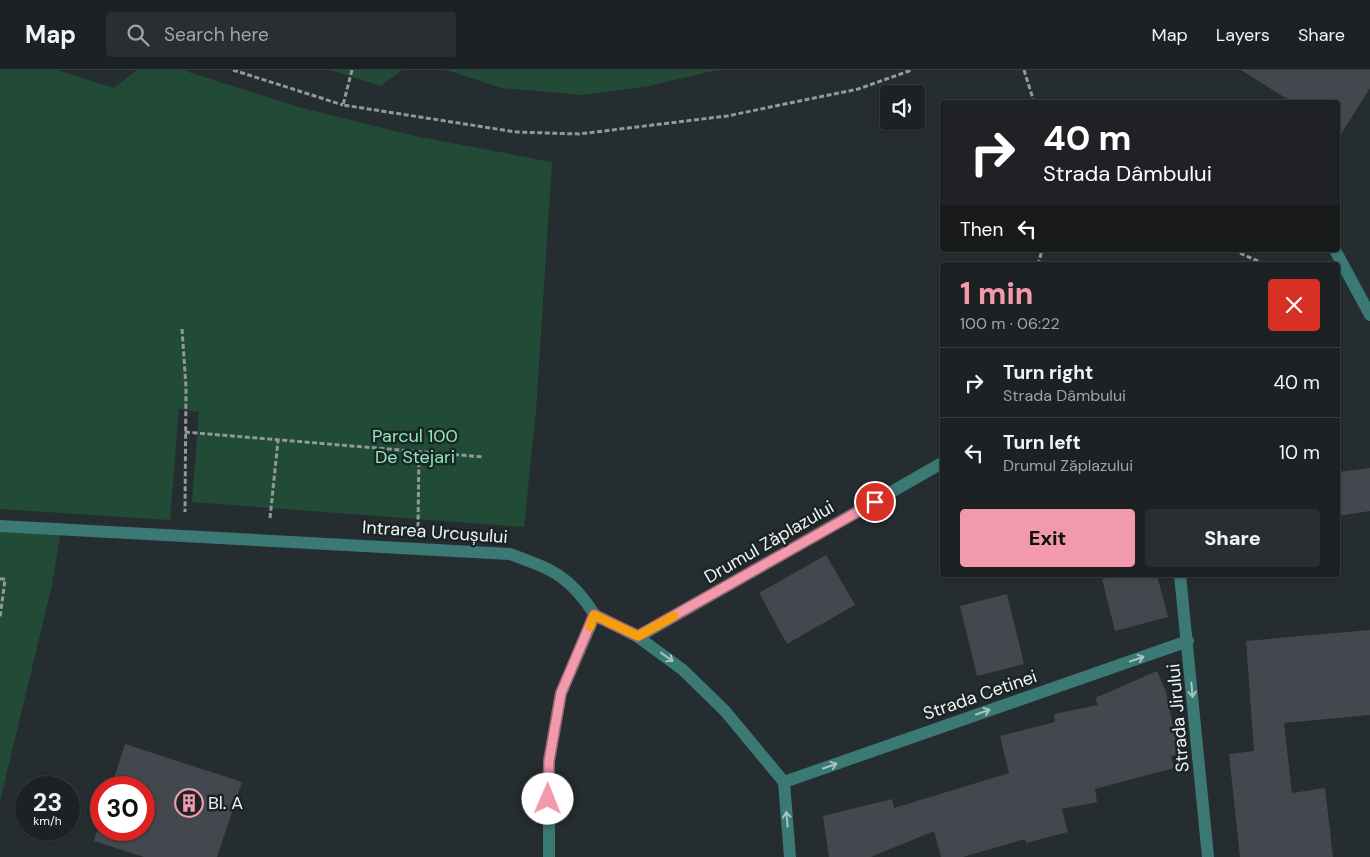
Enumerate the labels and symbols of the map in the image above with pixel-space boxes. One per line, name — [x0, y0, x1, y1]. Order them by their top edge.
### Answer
park label: Parcul 100 De Stejari — [372, 424, 458, 469]
pin — [854, 481, 896, 523]
street label: Drumul Zăplazului — [700, 495, 838, 589]
street label: Intrarea Urcușului — [361, 515, 509, 549]
one-way arrow — [660, 652, 674, 662]
one-way arrow — [1129, 654, 1144, 663]
street label: Strada Jirului — [1161, 663, 1195, 773]
street label: Strada Cetinei — [920, 664, 1040, 726]
one-way arrow — [1188, 681, 1197, 697]
one-way arrow — [975, 707, 991, 717]
one-way arrow — [822, 761, 837, 770]
position arrow — [521, 772, 573, 824]
speed limit sign: 30 — [90, 776, 155, 841]
building icon: Bl. A — [174, 788, 204, 818]
place label: Bl. A — [208, 791, 243, 815]
one-way arrow — [782, 812, 792, 828]

